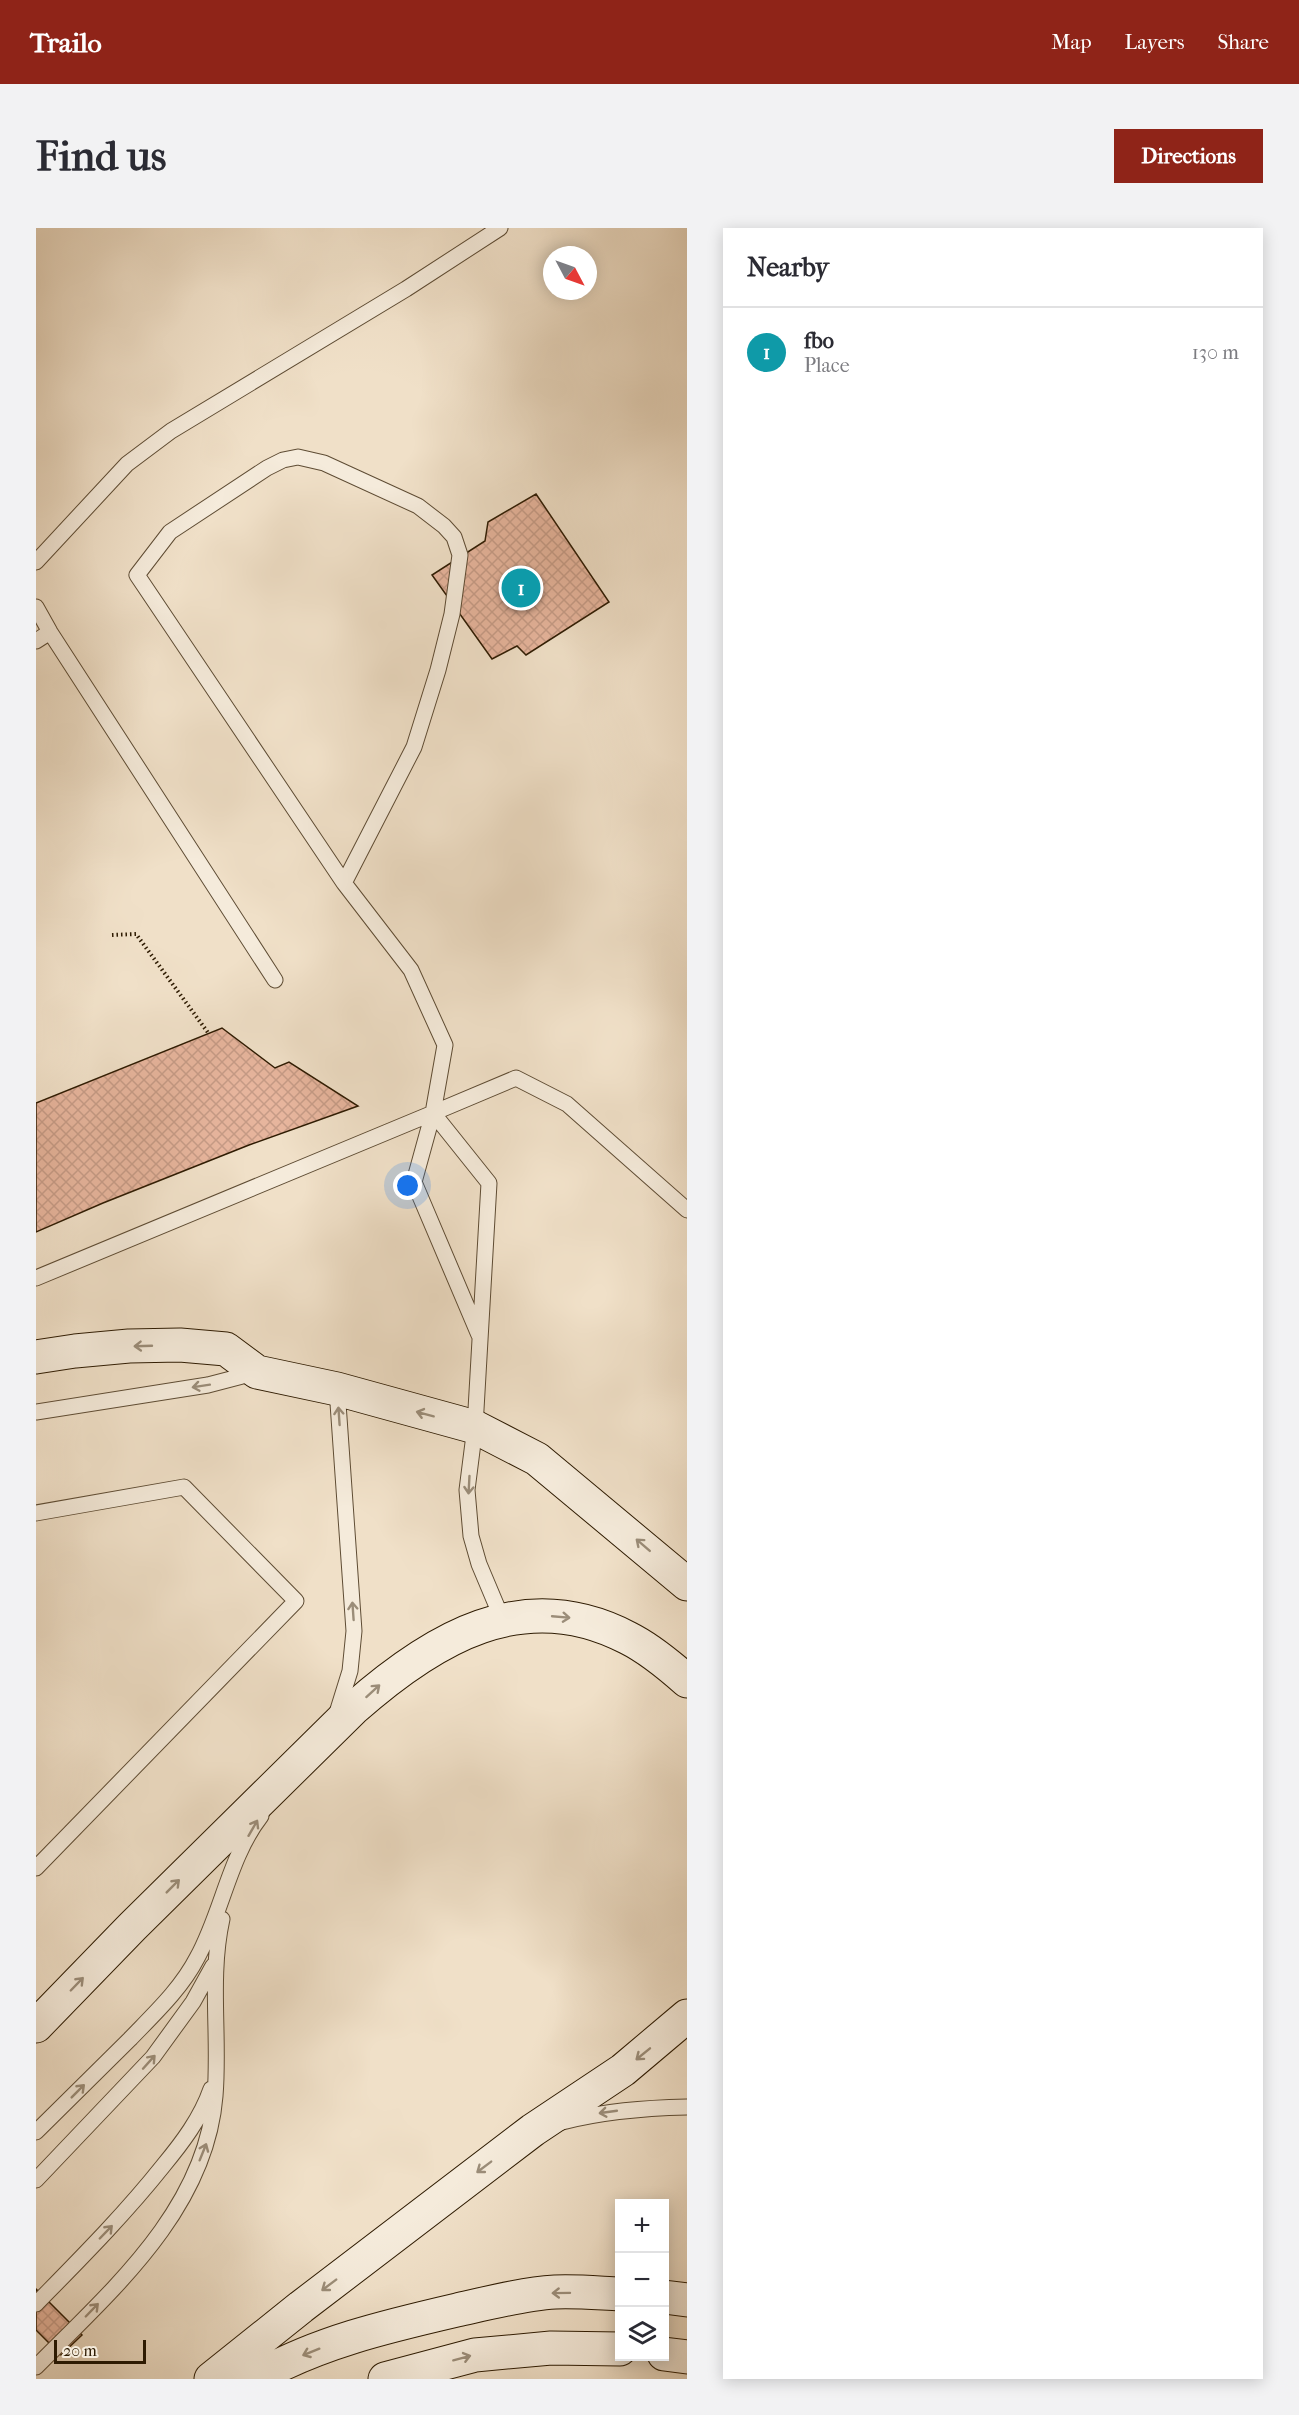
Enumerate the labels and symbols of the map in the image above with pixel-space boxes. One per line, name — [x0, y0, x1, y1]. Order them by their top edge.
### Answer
north arrow — [543, 246, 597, 300]
pin: 1 — [502, 566, 540, 610]
your location — [393, 1171, 422, 1200]
one-way arrow — [134, 1340, 154, 1351]
one-way arrow — [191, 1381, 211, 1392]
one-way arrow — [333, 1407, 344, 1427]
one-way arrow — [416, 1407, 435, 1419]
one-way arrow — [463, 1475, 474, 1495]
one-way arrow — [636, 1538, 651, 1552]
one-way arrow — [347, 1601, 358, 1621]
one-way arrow — [551, 1612, 571, 1623]
one-way arrow — [366, 1684, 381, 1698]
one-way arrow — [248, 1820, 260, 1837]
one-way arrow — [166, 1878, 181, 1893]
one-way arrow — [69, 1976, 84, 1991]
one-way arrow — [635, 2047, 651, 2060]
one-way arrow — [142, 2054, 156, 2069]
one-way arrow — [70, 2084, 85, 2099]
one-way arrow — [598, 2107, 618, 2118]
one-way arrow — [198, 2144, 209, 2162]
one-way arrow — [476, 2160, 492, 2173]
one-way arrow — [99, 2225, 114, 2240]
one-way arrow — [321, 2279, 337, 2292]
one-way arrow — [552, 2287, 572, 2298]
one-way arrow — [84, 2303, 99, 2318]
scale bar — [54, 2337, 146, 2364]
one-way arrow — [302, 2347, 321, 2358]
one-way arrow — [452, 2352, 471, 2363]

